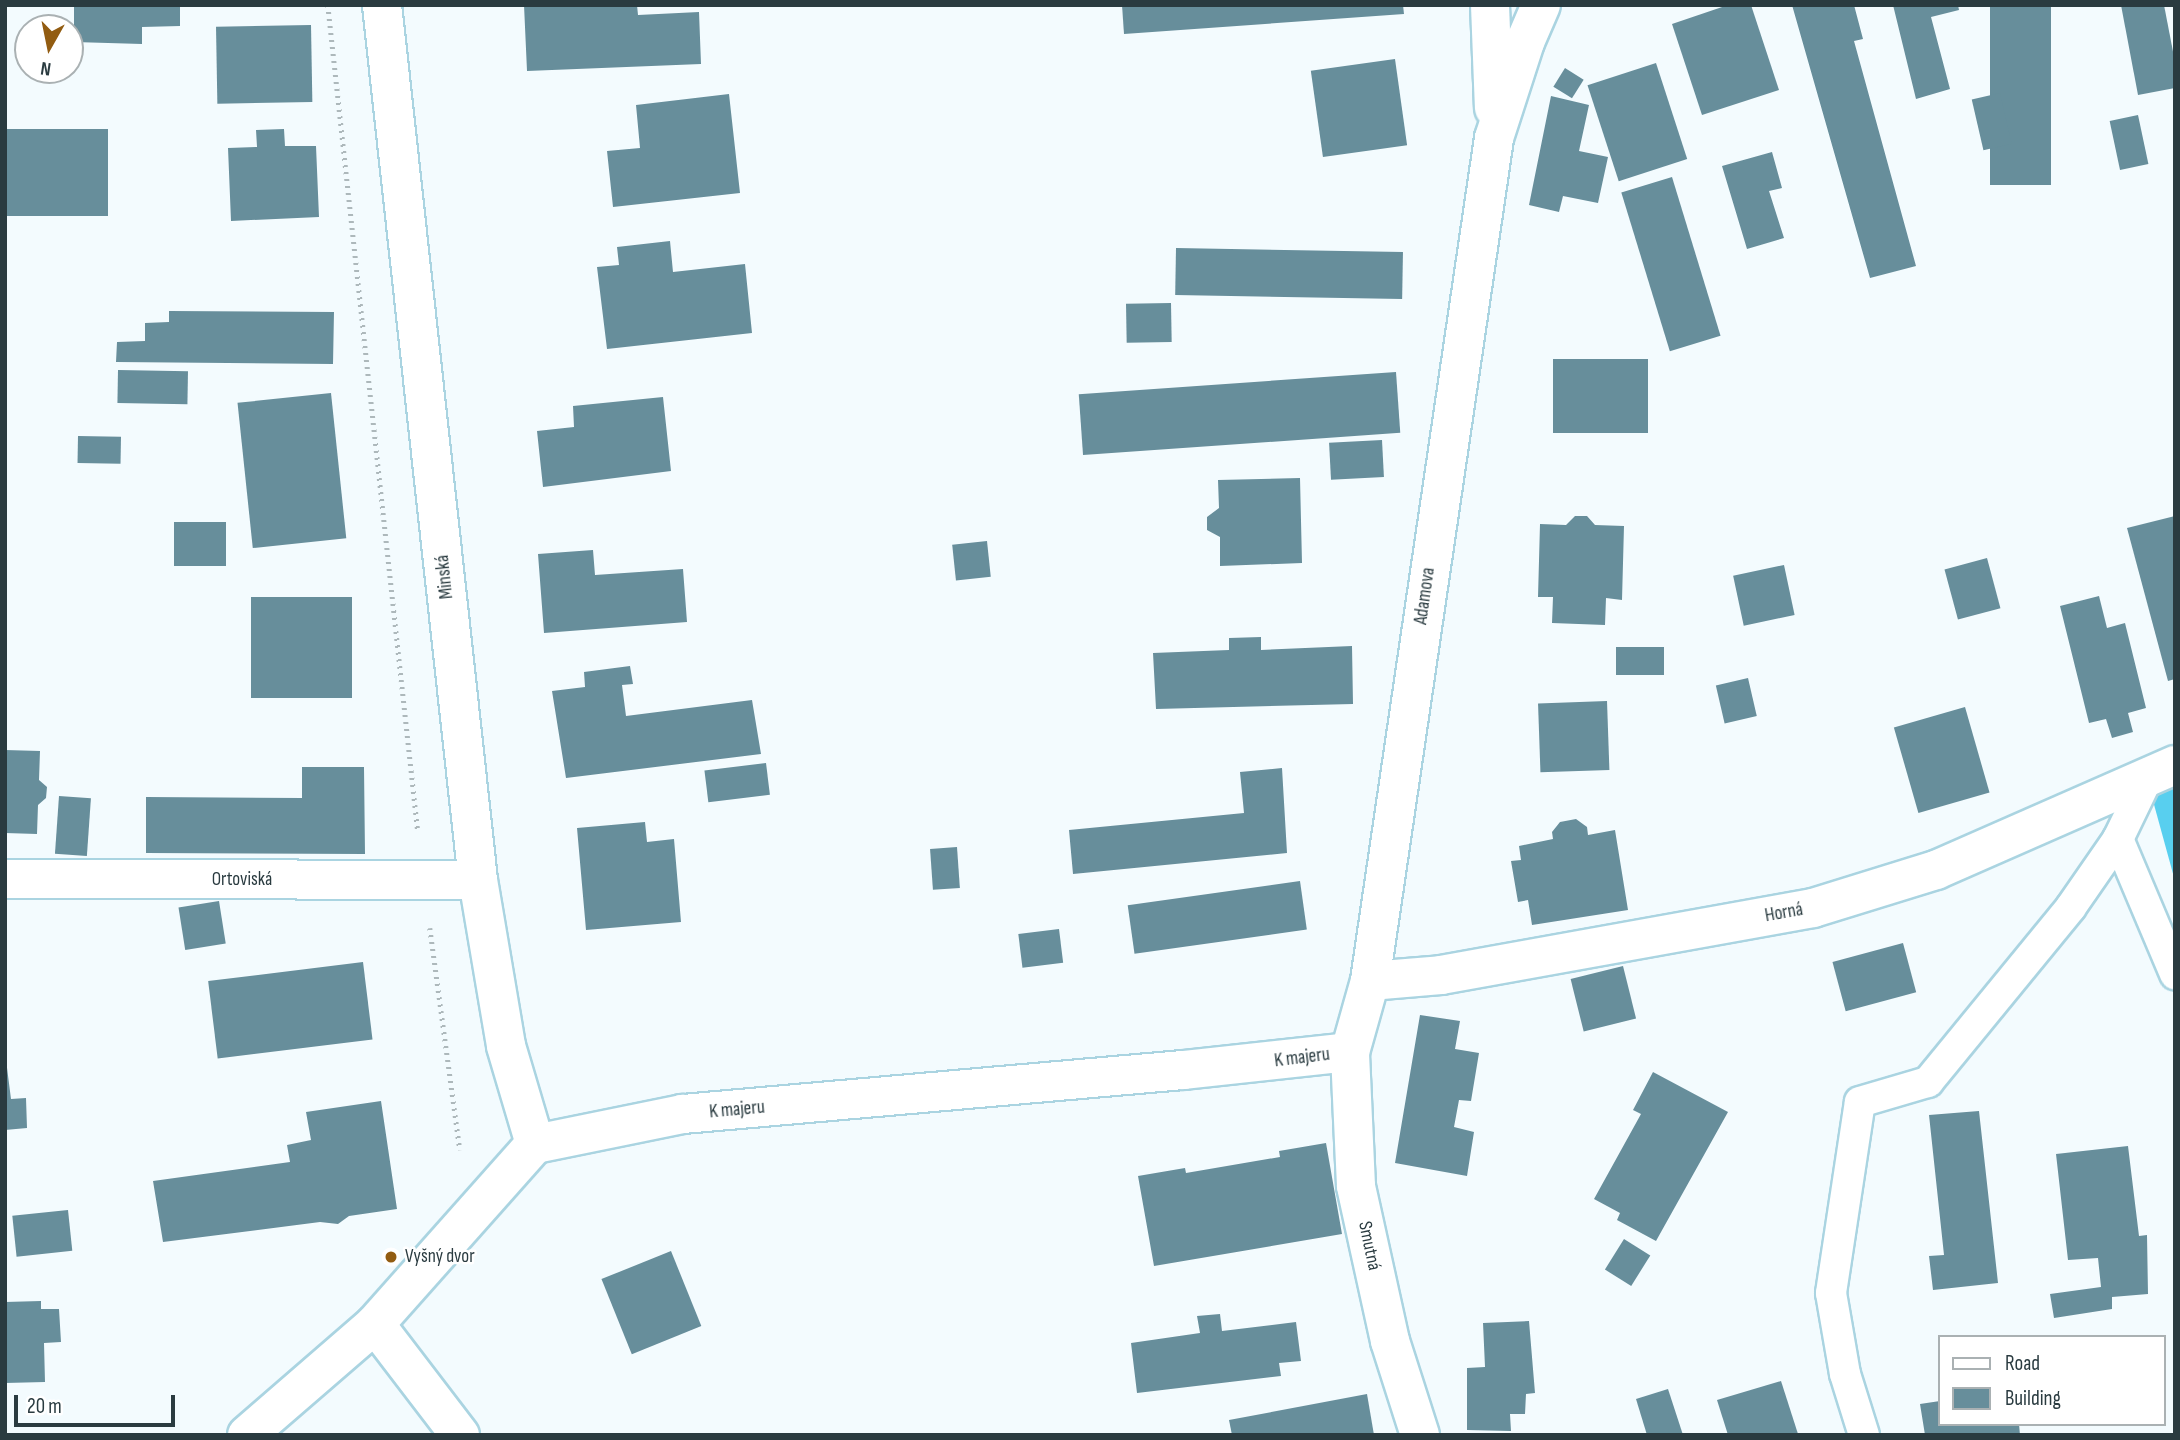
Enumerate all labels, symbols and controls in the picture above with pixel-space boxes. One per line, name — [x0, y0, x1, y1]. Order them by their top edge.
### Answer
north arrow — [14, 14, 84, 84]
text: N — [39, 56, 53, 80]
street label: Minská — [431, 554, 459, 600]
street label: Adamova — [1410, 566, 1440, 626]
street label: Ortoviská — [212, 869, 272, 891]
street label: Horná — [1763, 898, 1805, 928]
street label: K majeru — [1273, 1043, 1331, 1073]
street label: K majeru — [708, 1096, 766, 1124]
street label: Smutná — [1353, 1219, 1385, 1273]
place label: Vyšný dvor — [405, 1246, 475, 1268]
marker: Vyšný dvor — [383, 1249, 399, 1265]
legend — [1938, 1335, 2166, 1426]
text: Road — [2005, 1351, 2040, 1376]
scale bar — [18, 1380, 178, 1424]
text: Building — [2005, 1386, 2061, 1411]
text: 20 m — [27, 1394, 62, 1419]

